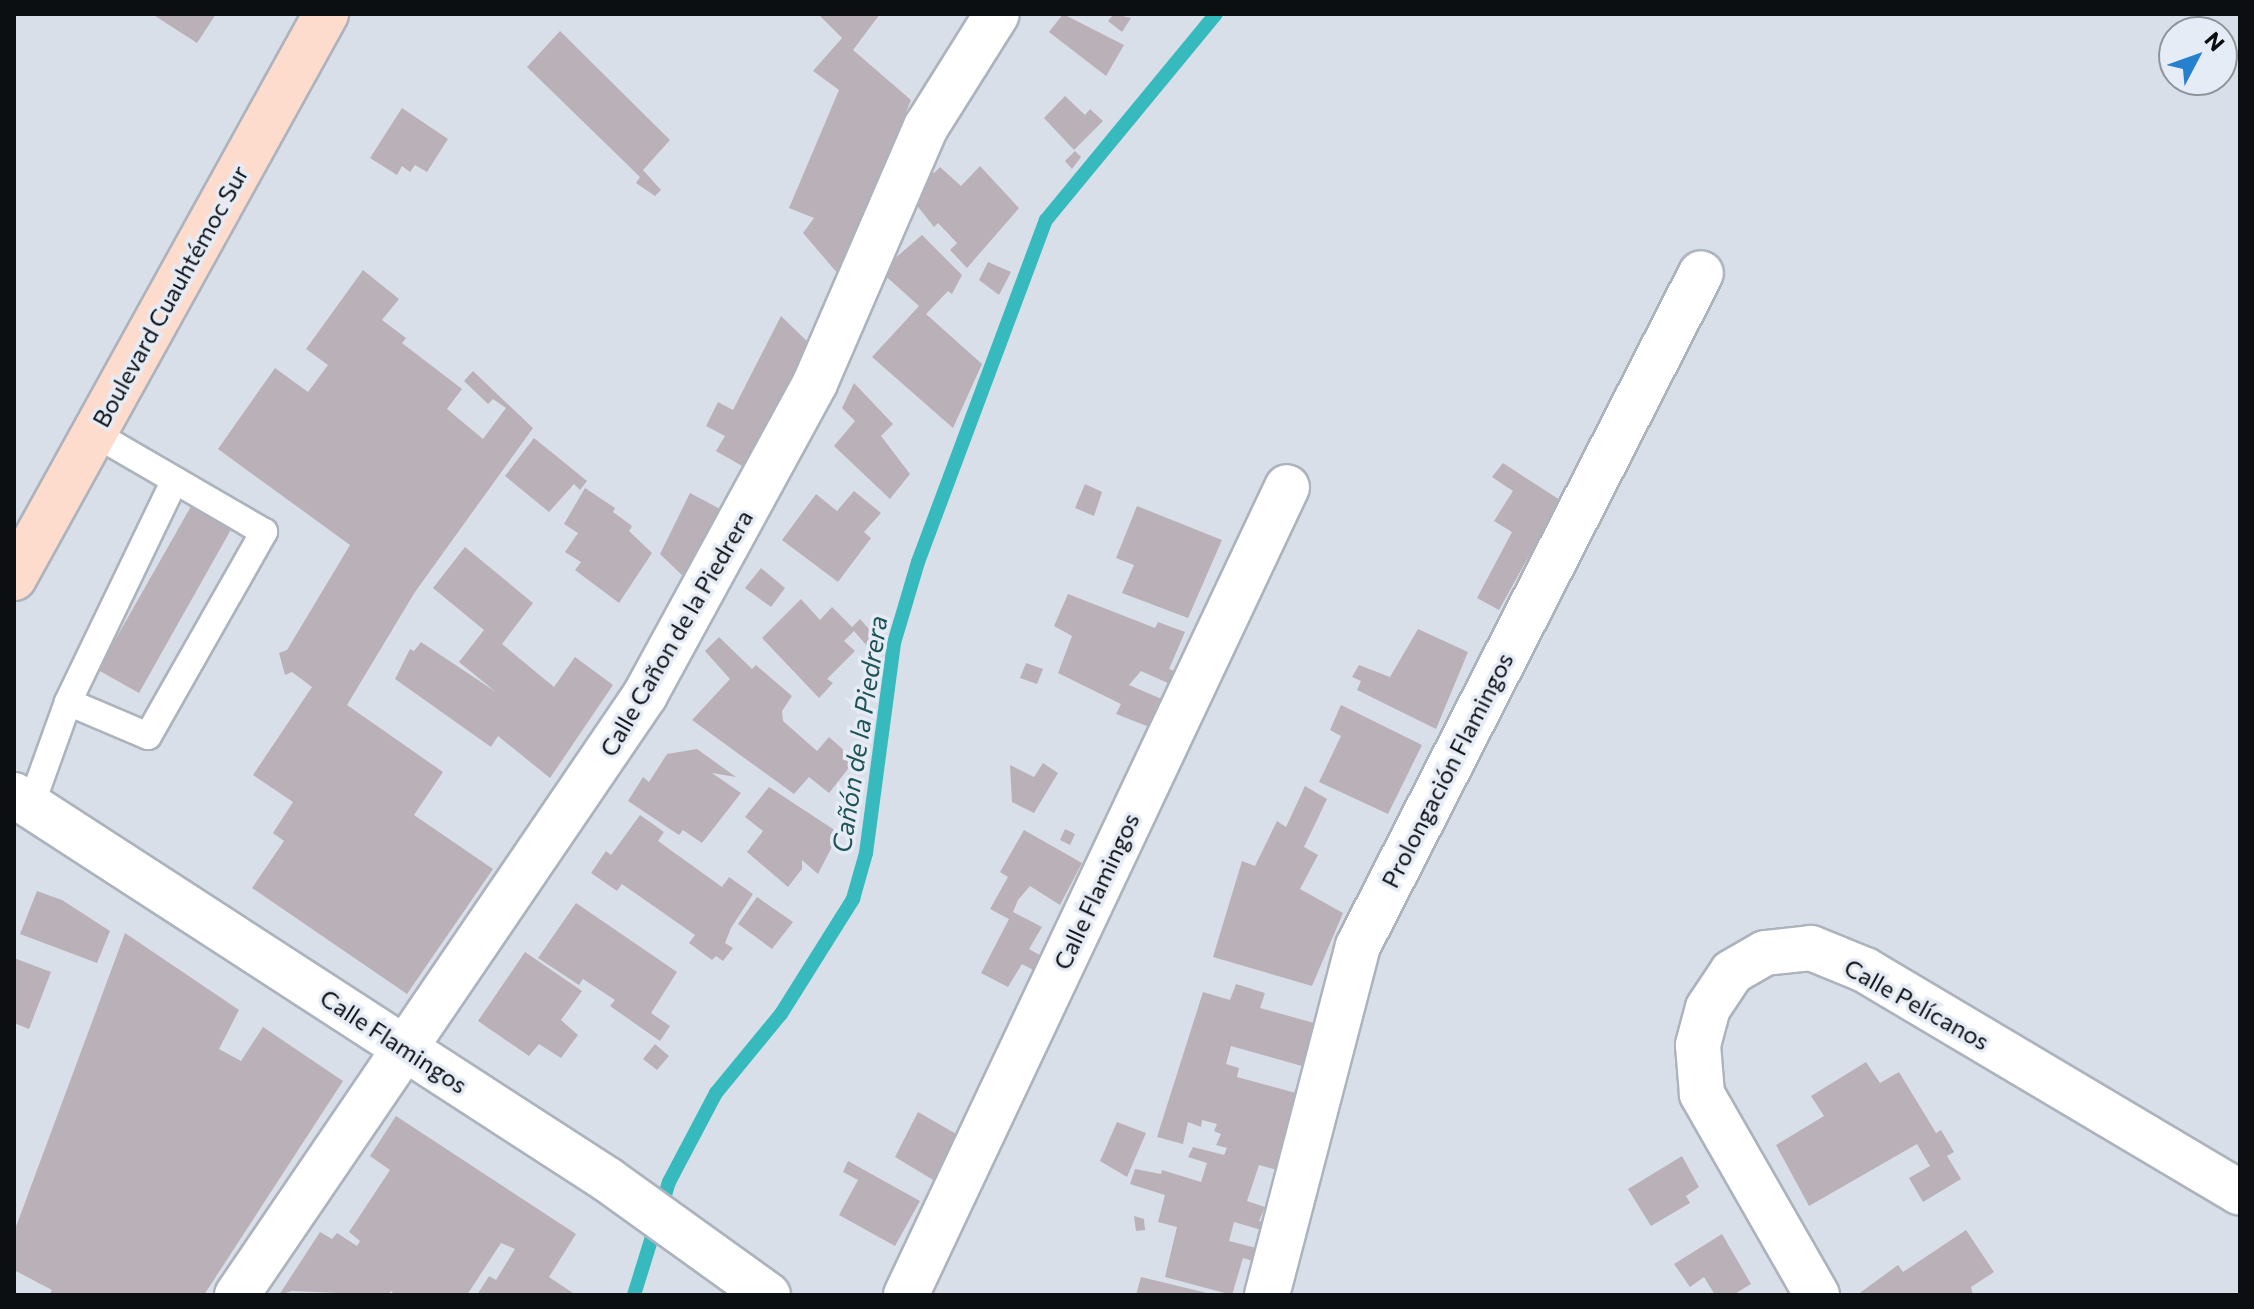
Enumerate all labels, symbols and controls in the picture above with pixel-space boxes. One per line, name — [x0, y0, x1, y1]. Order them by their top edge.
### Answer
north arrow — [2158, 16, 2238, 96]
text: N — [2199, 26, 2231, 56]
street label: Boulevard Cuauhtémoc Sur — [86, 160, 254, 432]
street label: Calle Cañon de la Piedrera — [594, 505, 758, 761]
water label: Cañón de la Piedrera — [825, 613, 893, 855]
street label: Prolongación Flamingos — [1375, 648, 1519, 892]
street label: Calle Flamingos — [1047, 808, 1145, 974]
street label: Calle Pelícanos — [1840, 952, 1994, 1056]
street label: Calle Flamingos — [315, 983, 473, 1099]

